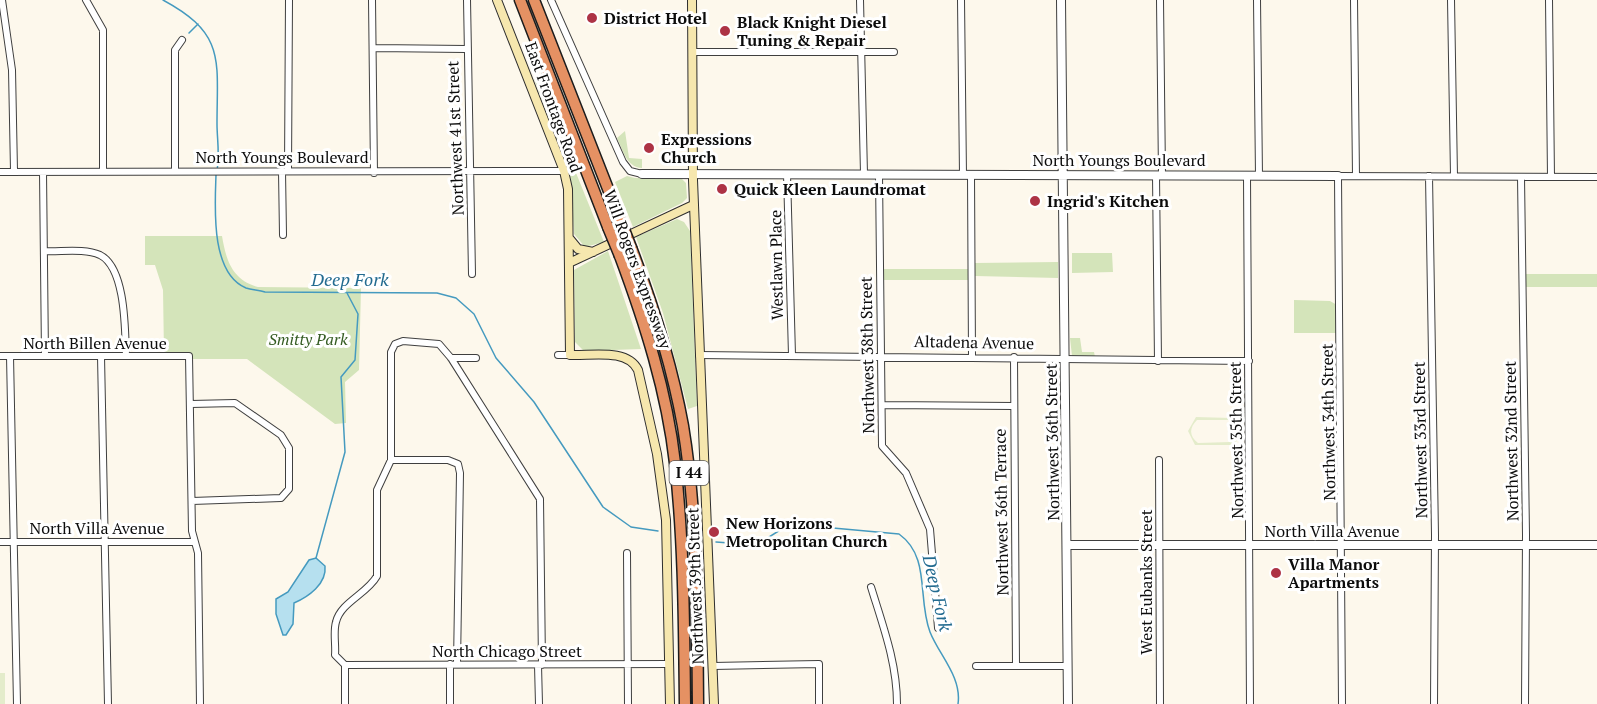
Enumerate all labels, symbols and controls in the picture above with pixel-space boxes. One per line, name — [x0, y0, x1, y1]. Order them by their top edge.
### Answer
place label: District Hotel — [604, 7, 707, 29]
marker: District Hotel — [585, 11, 599, 25]
place label: Black Knight Diesel Tuning & Repair — [737, 11, 887, 51]
marker: Black Knight Diesel Tuning & Repair — [718, 24, 732, 38]
street label: East Frontage Road — [520, 39, 588, 175]
street label: Northwest 41st Street — [441, 60, 469, 216]
place label: Expressions Church — [661, 128, 752, 168]
marker: Expressions Church — [642, 141, 656, 155]
street label: North Youngs Boulevard — [195, 146, 369, 168]
street label: North Youngs Boulevard — [1032, 149, 1206, 171]
place label: Quick Kleen Laundromat — [734, 178, 926, 200]
marker: Quick Kleen Laundromat — [715, 182, 729, 196]
street label: Will Rogers Expressway — [599, 186, 677, 353]
place label: Ingrid's Kitchen — [1047, 190, 1170, 212]
marker: Ingrid's Kitchen — [1028, 194, 1042, 208]
street label: Westlawn Place — [764, 210, 788, 320]
water label: Deep Fork — [310, 267, 389, 291]
street label: Northwest 38th Street — [855, 276, 879, 434]
park label: Smitty Park — [268, 328, 348, 350]
street label: Altadena Avenue — [914, 330, 1034, 354]
street label: North Billen Avenue — [23, 332, 167, 354]
street label: Northwest 34th Street — [1316, 343, 1340, 501]
street label: Northwest 35th Street — [1224, 361, 1248, 519]
street label: Northwest 33rd Street — [1408, 361, 1432, 519]
street label: Northwest 32nd Street — [1499, 361, 1523, 521]
street label: Northwest 36th Street — [1040, 363, 1064, 521]
street label: Northwest 36th Terrace — [989, 428, 1013, 596]
road number: I 44 — [670, 461, 708, 485]
street label: Northwest 39th Street — [681, 507, 709, 665]
street label: West Eubanks Street — [1135, 509, 1157, 655]
place label: New Horizons Metropolitan Church — [726, 512, 888, 552]
street label: North Villa Avenue — [30, 517, 164, 539]
street label: North Villa Avenue — [1265, 520, 1399, 542]
marker: New Horizons Metropolitan Church — [707, 525, 721, 539]
water label: Deep Fork — [917, 551, 958, 634]
place label: Villa Manor Apartments — [1288, 553, 1380, 593]
marker: Villa Manor Apartments — [1269, 566, 1283, 580]
street label: North Chicago Street — [432, 640, 582, 662]

